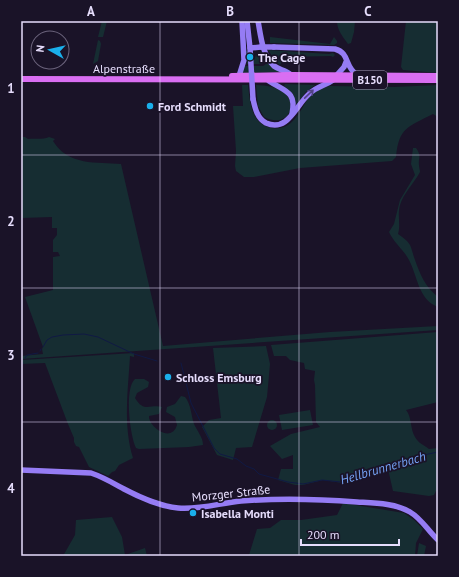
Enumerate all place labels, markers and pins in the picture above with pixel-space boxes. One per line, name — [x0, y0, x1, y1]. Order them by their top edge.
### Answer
place label: The Cage — [258, 50, 305, 65]
marker: The Cage — [245, 52, 255, 62]
place label: Ford Schmidt — [158, 99, 227, 114]
marker: Ford Schmidt — [145, 101, 155, 111]
place label: Schloss Emsburg — [176, 370, 262, 385]
marker: Schloss Emsburg — [163, 372, 173, 382]
place label: Isabella Monti — [201, 506, 274, 521]
marker: Isabella Monti — [188, 508, 198, 518]

